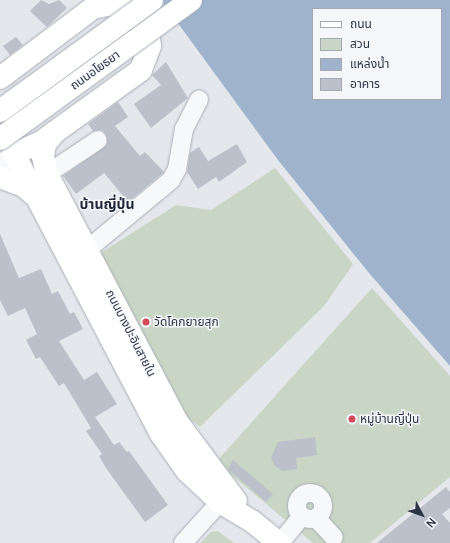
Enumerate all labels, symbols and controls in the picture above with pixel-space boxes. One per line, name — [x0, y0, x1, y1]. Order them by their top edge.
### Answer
legend — [312, 8, 442, 100]
text: ถนน — [350, 15, 372, 32]
text: สวน — [350, 35, 370, 52]
street label: ถนนอโยธยา — [67, 47, 123, 93]
text: แหล่งน้ำ — [350, 55, 389, 72]
text: อาคาร — [350, 75, 380, 92]
district label: บ้านญี่ปุ่น — [79, 196, 135, 212]
street label: ถนนบางปะอินสายใน — [103, 287, 159, 379]
place label: วัดโคกยายสุก — [154, 315, 219, 329]
marker: วัดโคกยายสุก — [141, 317, 151, 327]
place label: หมู่บ้านญี่ปุ่น — [360, 412, 419, 426]
marker: หมู่บ้านญี่ปุ่น — [347, 414, 357, 424]
north arrow — [402, 495, 442, 535]
text: N — [423, 515, 440, 531]

